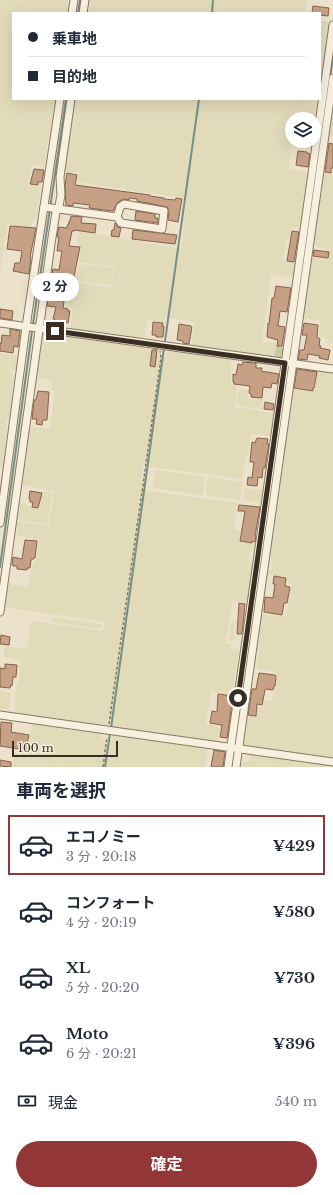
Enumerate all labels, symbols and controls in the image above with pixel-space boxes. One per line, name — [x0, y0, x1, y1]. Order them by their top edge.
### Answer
text: 乗車地 — [52, 29, 97, 48]
text: 目的地 — [52, 67, 97, 86]
map controls — [285, 112, 321, 148]
button: layers — [285, 112, 321, 148]
callout: 2 分 — [31, 273, 79, 301]
text: 2 分 — [43, 278, 67, 295]
route end — [46, 322, 64, 340]
route start — [229, 689, 247, 707]
scale bar — [12, 739, 118, 758]
text: 100 m — [18, 741, 54, 755]
text: 車両を選択 — [16, 780, 106, 802]
icon: car — [18, 827, 54, 863]
text: エコノミー — [66, 827, 141, 846]
text: ¥429 — [272, 836, 315, 855]
text: 3 分 · 20:18 — [66, 848, 137, 865]
icon: car — [18, 893, 54, 929]
text: コンフォート — [66, 893, 156, 912]
text: ¥580 — [272, 902, 315, 921]
text: 4 分 · 20:19 — [66, 914, 137, 931]
text: XL — [66, 958, 90, 977]
icon: car — [18, 959, 54, 995]
text: ¥730 — [274, 968, 315, 987]
text: 5 分 · 20:20 — [66, 979, 140, 996]
text: Moto — [66, 1024, 108, 1043]
icon: car — [18, 1025, 54, 1061]
text: ¥396 — [272, 1034, 315, 1053]
text: 6 分 · 20:21 — [66, 1045, 137, 1062]
icon: cash — [16, 1090, 38, 1112]
text: 現金 — [48, 1093, 78, 1112]
text: 540 m — [275, 1093, 317, 1110]
button: 確定 — [16, 1141, 317, 1187]

